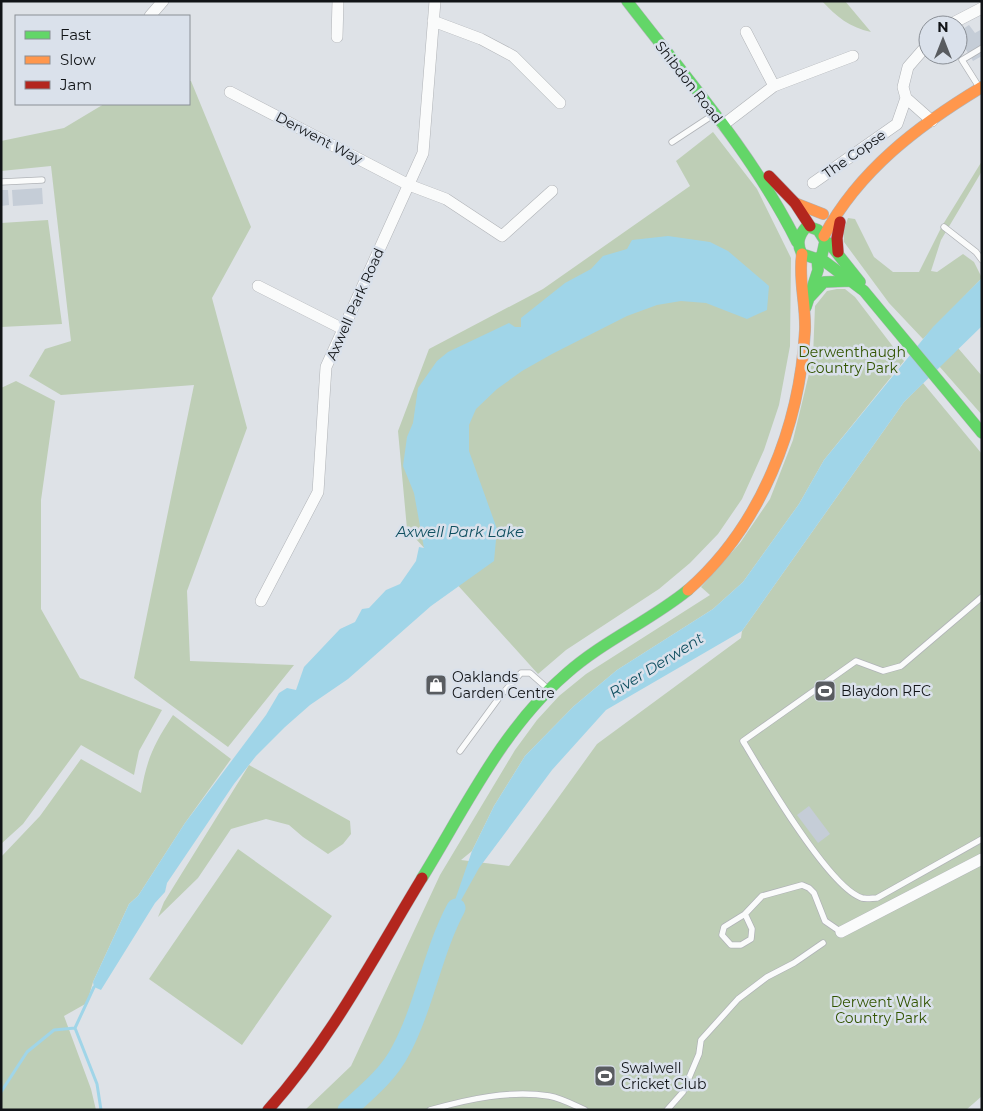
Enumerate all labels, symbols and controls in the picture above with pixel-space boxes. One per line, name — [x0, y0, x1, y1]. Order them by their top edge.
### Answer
legend — [15, 15, 190, 105]
north arrow — [918, 15, 968, 65]
text: N — [937, 18, 949, 36]
text: Fast — [60, 25, 91, 44]
street label: Shibdon Road — [651, 37, 727, 127]
text: Slow — [60, 50, 96, 69]
text: Jam — [59, 75, 92, 94]
street label: Derwent Way — [273, 108, 366, 169]
street label: The Copse — [819, 126, 889, 182]
street label: Axwell Park Road — [322, 245, 388, 363]
park label: Derwenthaugh Country Park — [798, 343, 906, 377]
water label: Axwell Park Lake — [395, 522, 524, 541]
water label: River Derwent — [605, 628, 707, 702]
place label: Oaklands Garden Centre — [452, 668, 555, 702]
shop icon: Oaklands Garden Centre — [424, 673, 448, 697]
sports icon: Blaydon RFC — [813, 679, 837, 703]
place label: Blaydon RFC — [841, 682, 931, 700]
park label: Derwent Walk Country Park — [831, 993, 932, 1027]
place label: Swalwell Cricket Club — [621, 1059, 706, 1093]
sports icon: Swalwell Cricket Club — [593, 1064, 617, 1088]

